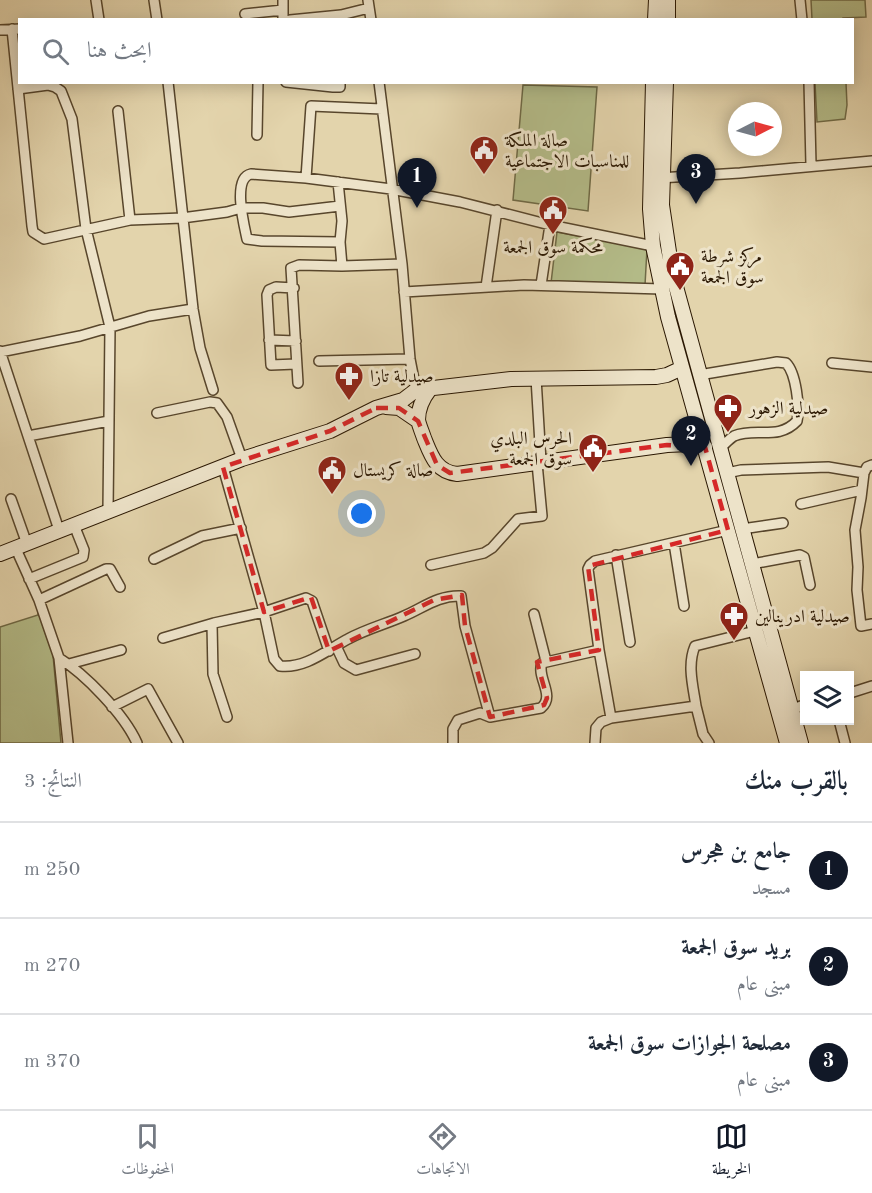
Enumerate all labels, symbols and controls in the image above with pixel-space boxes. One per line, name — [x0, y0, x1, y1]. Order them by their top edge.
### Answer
search box — [18, 18, 854, 84]
icon: search — [39, 35, 72, 68]
text: ابحث هنا — [87, 40, 152, 62]
north arrow — [728, 102, 782, 156]
place label: صالة الملكة للمناسبات الاجتماعية — [504, 131, 629, 172]
public building icon: صالة الملكة للمناسبات الاجتماعية — [468, 134, 500, 176]
pin: 3 — [676, 154, 716, 204]
pin: 1 — [398, 158, 436, 208]
public building icon: محكمة سوق الجمعة — [537, 194, 569, 236]
place label: محكمة سوق الجمعة — [503, 237, 603, 258]
place label: مركز شرطة سوق الجمعة — [701, 246, 764, 288]
public building icon: مركز شرطة سوق الجمعة — [664, 250, 696, 292]
pharmacy icon: صيدلية تازا — [333, 360, 365, 402]
place label: صيدلية تازا — [370, 368, 433, 387]
pharmacy icon: صيدلية الزهور — [712, 392, 744, 434]
place label: صيدلية الزهور — [747, 400, 828, 419]
pin: 2 — [672, 416, 710, 466]
place label: الحرس البلدي سوق الجمعة — [490, 430, 572, 470]
public building icon: الحرس البلدي سوق الجمعة — [577, 432, 609, 474]
public building icon: صالة كريستال — [316, 454, 348, 496]
place label: صالة كريستال — [353, 460, 433, 481]
your location — [347, 499, 376, 528]
pharmacy icon: صيدلية ادرينالين — [718, 600, 750, 642]
place label: صيدلية ادرينالين — [755, 608, 850, 628]
map controls — [800, 671, 854, 725]
button: layers — [800, 671, 854, 725]
text: بالقرب منك — [745, 769, 848, 795]
text: النتائج: 3 — [24, 772, 82, 792]
text: جامع بن هجرس — [681, 841, 791, 863]
text: 250 m — [24, 860, 80, 880]
text: 1 — [823, 860, 834, 880]
text: مسجد — [752, 879, 791, 899]
text: بريد سوق الجمعة — [681, 937, 791, 959]
text: 270 m — [24, 956, 80, 976]
text: 2 — [823, 956, 834, 976]
text: مبنى عام — [737, 975, 791, 995]
text: مصلحة الجوازات سوق الجمعة — [588, 1033, 791, 1055]
text: 370 m — [24, 1052, 80, 1072]
text: 3 — [823, 1052, 834, 1072]
text: مبنى عام — [737, 1071, 791, 1091]
tab: المحفوظات — [121, 1120, 174, 1184]
tab: الاتجاهات — [416, 1120, 470, 1184]
tab: الخريطة — [712, 1120, 751, 1184]

